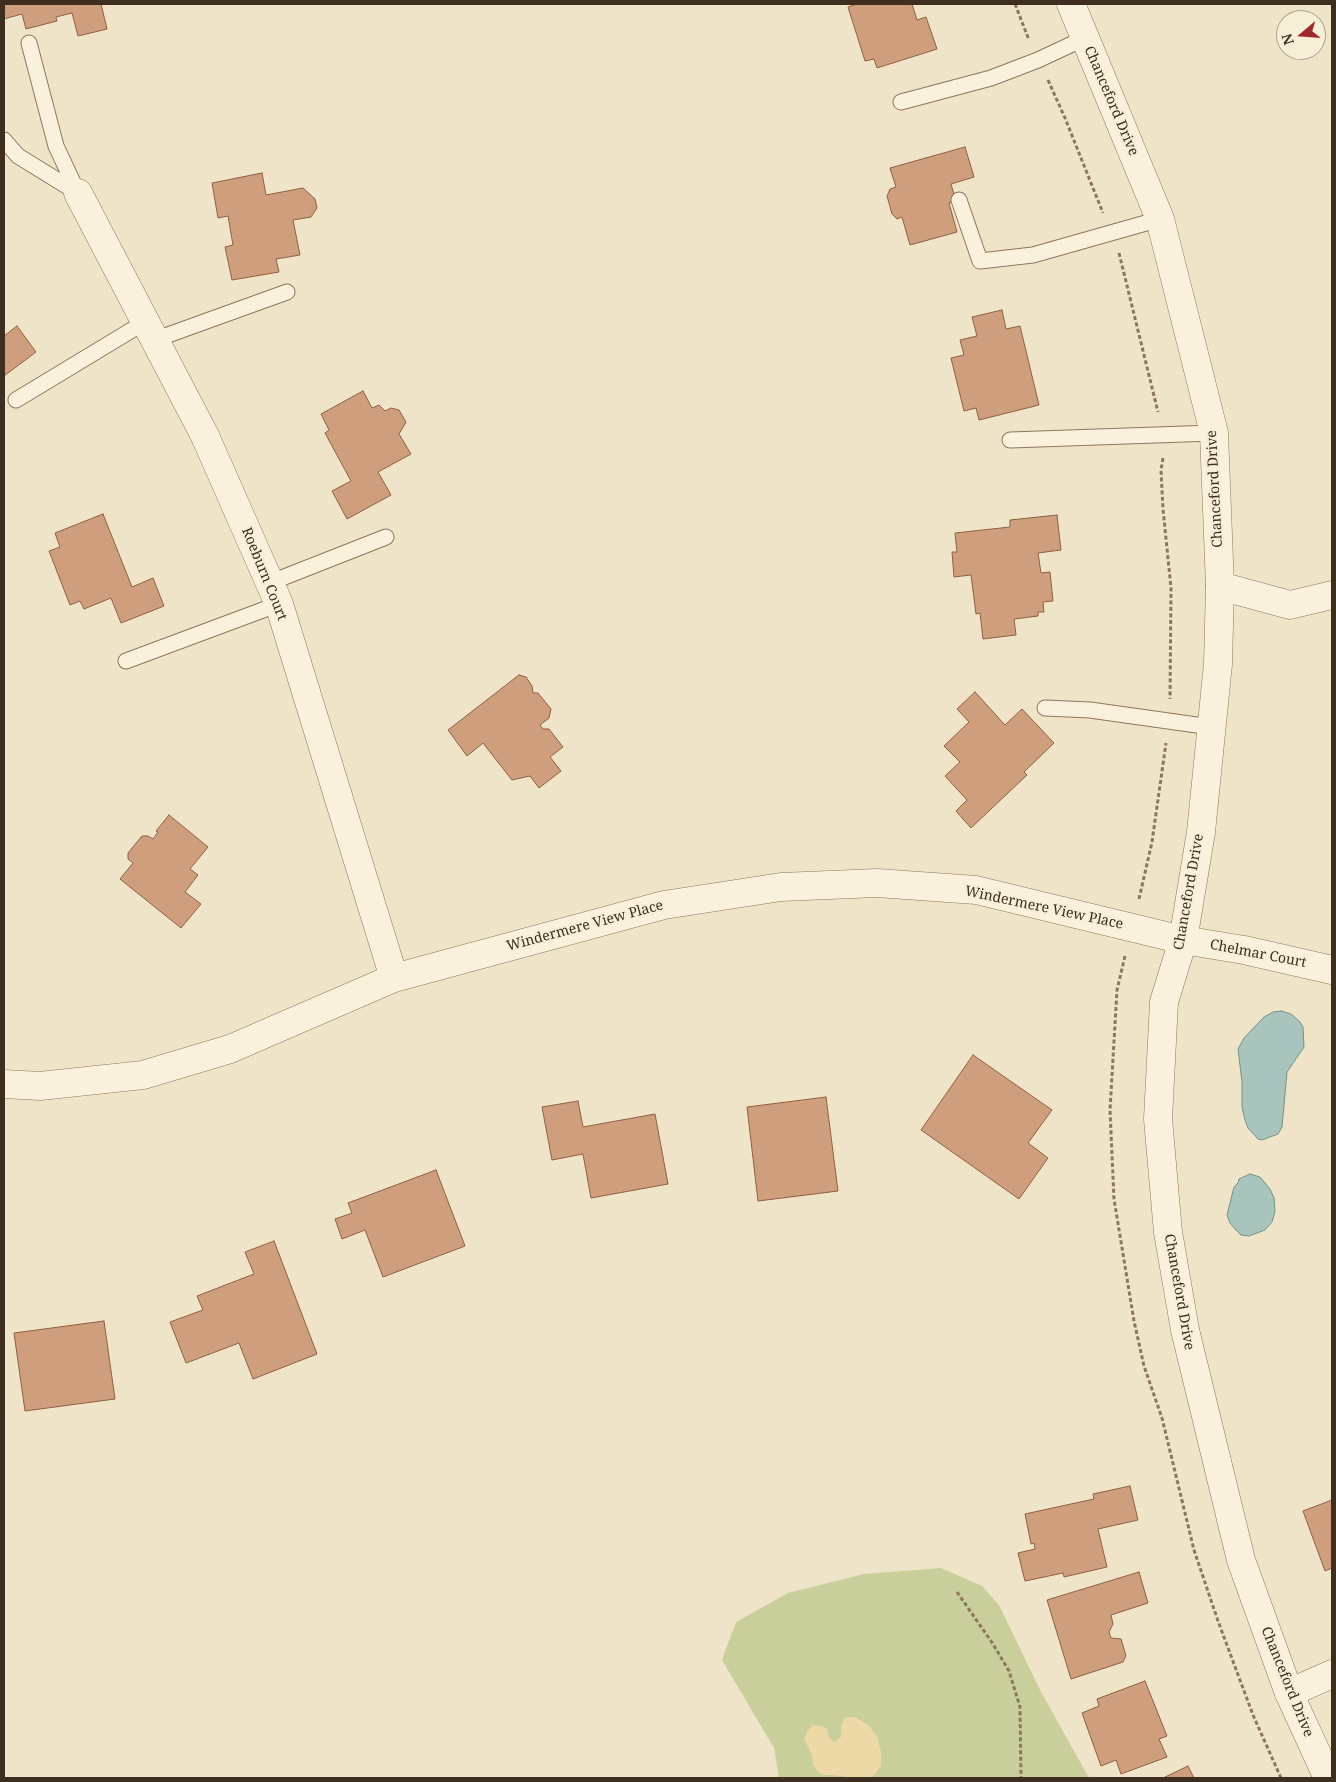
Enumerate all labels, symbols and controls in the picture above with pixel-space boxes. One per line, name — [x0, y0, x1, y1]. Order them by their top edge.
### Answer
north arrow — [1276, 10, 1326, 60]
text: N — [1276, 31, 1298, 48]
street label: Chanceford Drive — [1080, 44, 1142, 158]
street label: Chanceford Drive — [1204, 430, 1226, 548]
street label: Roeburn Court — [238, 525, 290, 623]
street label: Chanceford Drive — [1171, 833, 1207, 951]
street label: Windermere View Place — [963, 883, 1125, 933]
street label: Windermere View Place — [505, 897, 665, 955]
street label: Chelmar Court — [1208, 936, 1308, 972]
street label: Chanceford Drive — [1161, 1233, 1197, 1351]
street label: Chanceford Drive — [1257, 1624, 1317, 1740]

